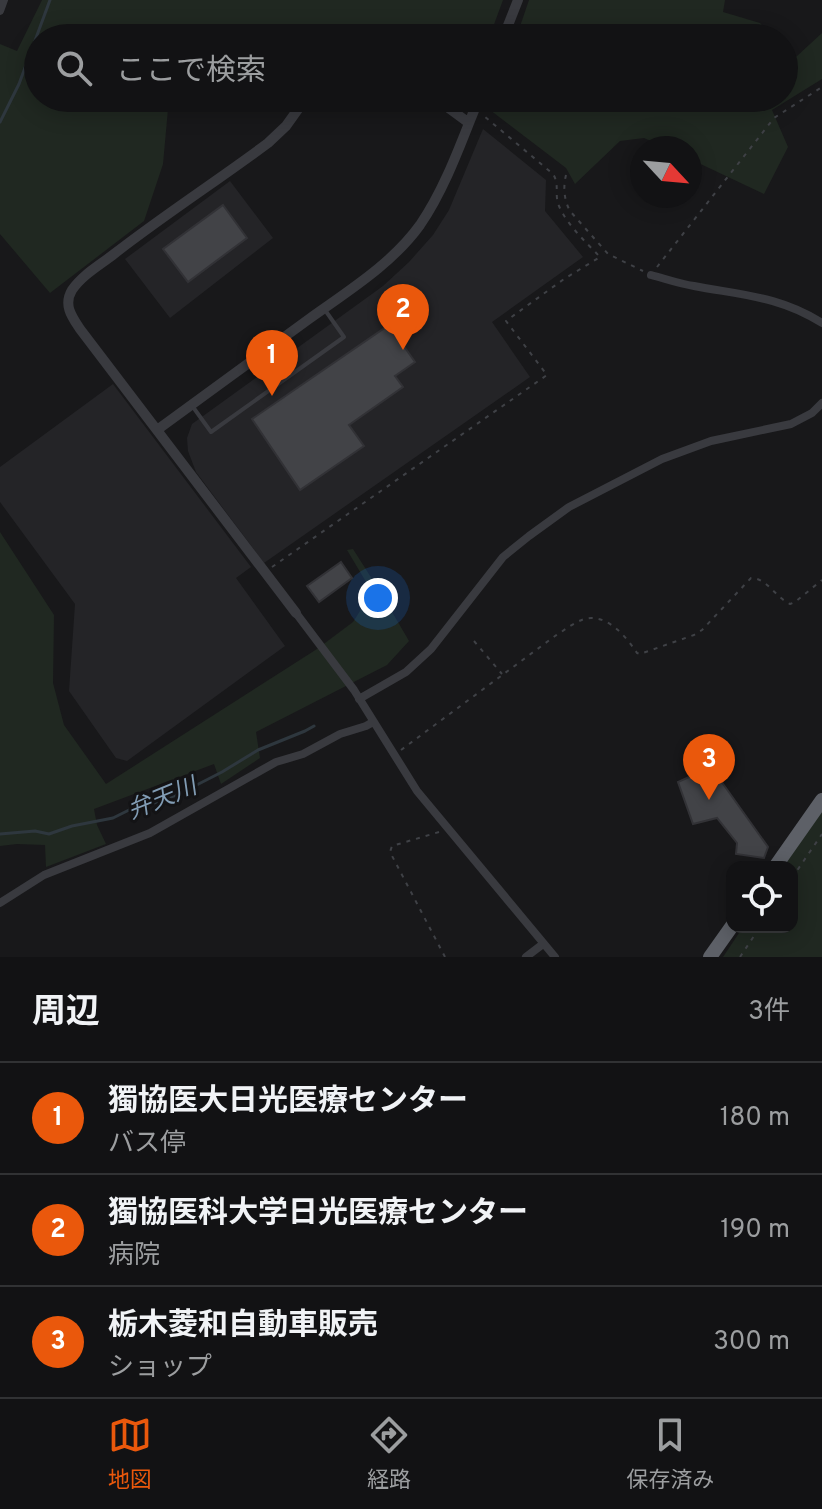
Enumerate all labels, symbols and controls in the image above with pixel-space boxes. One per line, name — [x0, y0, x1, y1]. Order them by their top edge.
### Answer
search box — [24, 24, 798, 112]
icon: search — [52, 46, 96, 90]
text: ここで検索 — [116, 54, 266, 91]
north arrow — [630, 136, 702, 208]
pin: 2 — [377, 284, 429, 350]
pin: 1 — [246, 330, 298, 396]
your location — [358, 578, 398, 618]
pin: 3 — [683, 734, 735, 800]
water label: 弁天川 — [124, 771, 205, 827]
map controls — [726, 861, 798, 933]
button: locate — [726, 861, 798, 933]
text: 周辺 — [32, 992, 100, 1035]
text: 3件 — [748, 996, 790, 1029]
text: 獨協医大日光医療センター — [108, 1084, 468, 1121]
text: 1 — [53, 1102, 63, 1135]
text: 180 m — [720, 1102, 790, 1135]
text: バス停 — [108, 1128, 186, 1161]
text: 獨協医科大学日光医療センター — [108, 1196, 528, 1233]
text: 2 — [50, 1214, 66, 1247]
text: 190 m — [720, 1214, 790, 1247]
text: 病院 — [108, 1240, 160, 1273]
text: 栃木菱和自動車販売 — [108, 1308, 378, 1345]
text: 3 — [50, 1326, 66, 1359]
text: 300 m — [713, 1326, 790, 1359]
text: ショップ — [108, 1352, 212, 1385]
tab: 地図 — [108, 1413, 152, 1495]
tab: 経路 — [367, 1413, 411, 1495]
tab: 保存済み — [626, 1413, 714, 1495]

